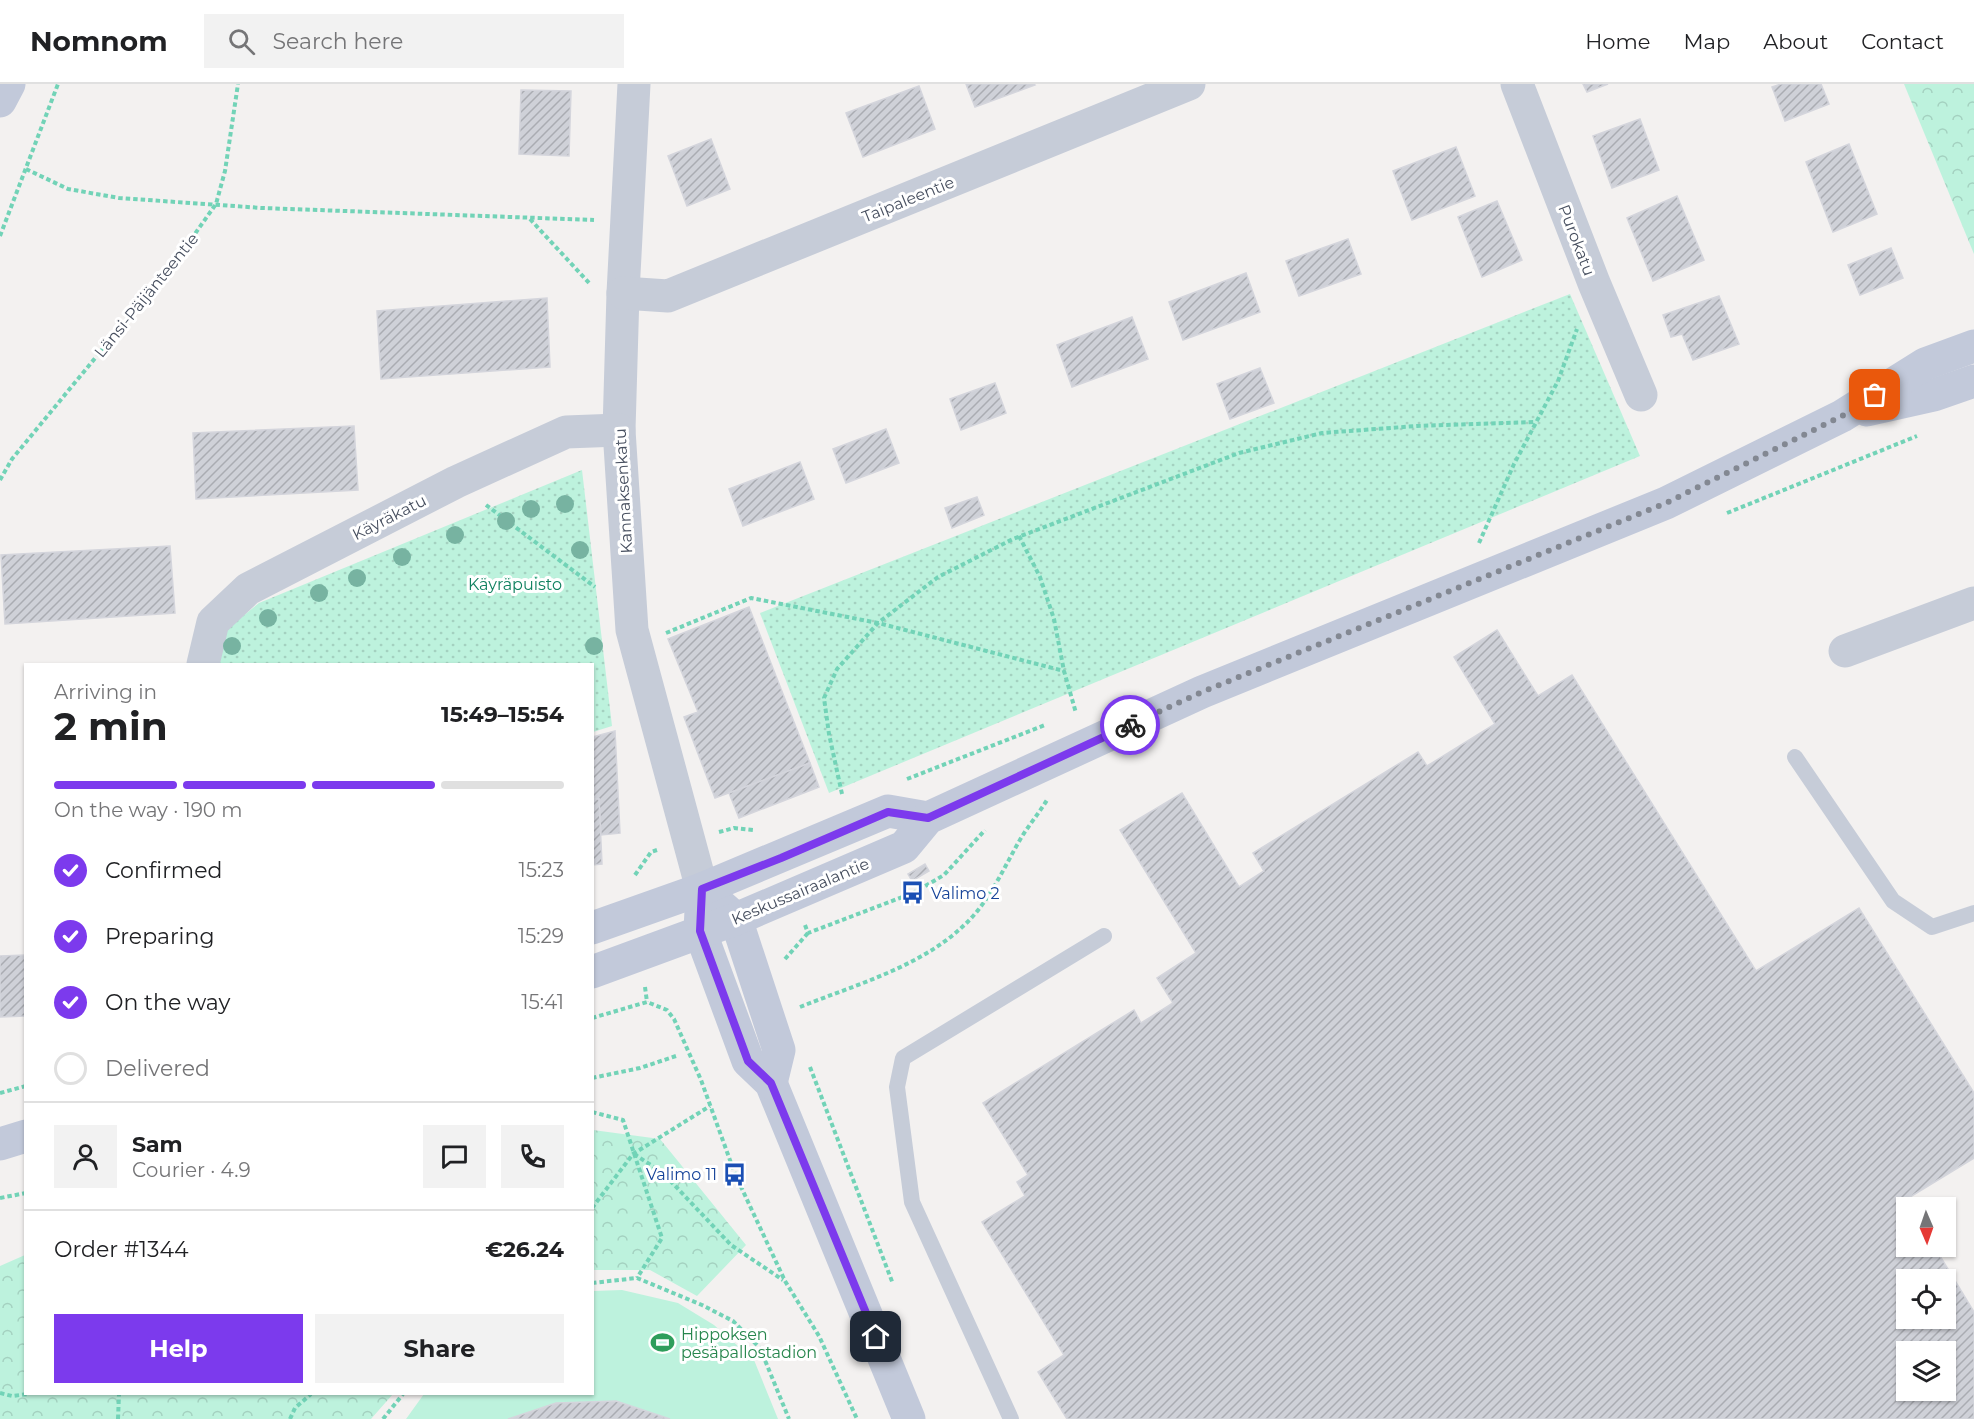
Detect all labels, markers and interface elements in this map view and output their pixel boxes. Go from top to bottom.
search box [204,14,624,68]
text: Nomnom [30,24,168,58]
icon: search [225,25,258,58]
text: Search here [273,28,403,55]
text: Home [1585,29,1650,54]
text: Map [1683,29,1730,54]
text: About [1763,29,1828,54]
text: Contact [1861,29,1944,54]
street label: Taipaleentie [859,172,957,227]
street label: Purokatu [1554,202,1599,278]
street label: Länsi-Päijänteentie [90,229,202,361]
pin [1849,369,1900,420]
icon: bag [1858,378,1891,411]
street label: Kannaksenkatu [611,428,636,554]
street label: Käyräkatu [349,491,429,544]
park label: Käyräpuisto [468,575,562,594]
text: Arriving in [54,680,157,704]
courier [1100,695,1160,755]
text: 15:49–15:54 [441,701,564,728]
text: 2 min [54,702,168,750]
icon: bike [1114,709,1147,742]
text: On the way · 190 m [54,798,243,822]
icon: check [54,854,87,887]
street label: Keskussairaalantie [729,854,872,929]
text: Confirmed [105,857,222,884]
text: 15:23 [519,858,564,882]
bus stop icon: Valimo 2 [900,880,926,906]
place label: Valimo 2 [931,884,1000,903]
icon: check [54,920,87,953]
text: Preparing [105,923,214,950]
text: 15:29 [518,924,564,948]
icon: check [54,986,87,1019]
text: On the way [105,989,230,1016]
text: 15:41 [521,990,564,1014]
text: Delivered [105,1055,210,1082]
button: person [54,1125,117,1188]
button: chat [423,1125,486,1188]
button: phone [501,1125,564,1188]
text: Sam [132,1131,183,1158]
text: Courier · 4.9 [132,1158,251,1182]
bus stop icon: Valimo 11 [722,1161,748,1187]
place label: Valimo 11 [646,1165,717,1184]
north arrow [1896,1197,1956,1257]
map controls [1896,1197,1956,1401]
text: Order #1344 [54,1236,189,1263]
text: €26.24 [485,1236,564,1263]
button: locate [1896,1269,1956,1329]
pin [850,1311,901,1362]
button: Help [54,1314,303,1383]
button: Share [315,1314,564,1383]
icon: home [859,1320,892,1353]
place label: Hippoksen pesäpallostadion [681,1325,817,1362]
sports icon: Hippoksen pesäpallostadion [650,1330,676,1356]
button: layers [1896,1341,1956,1401]

